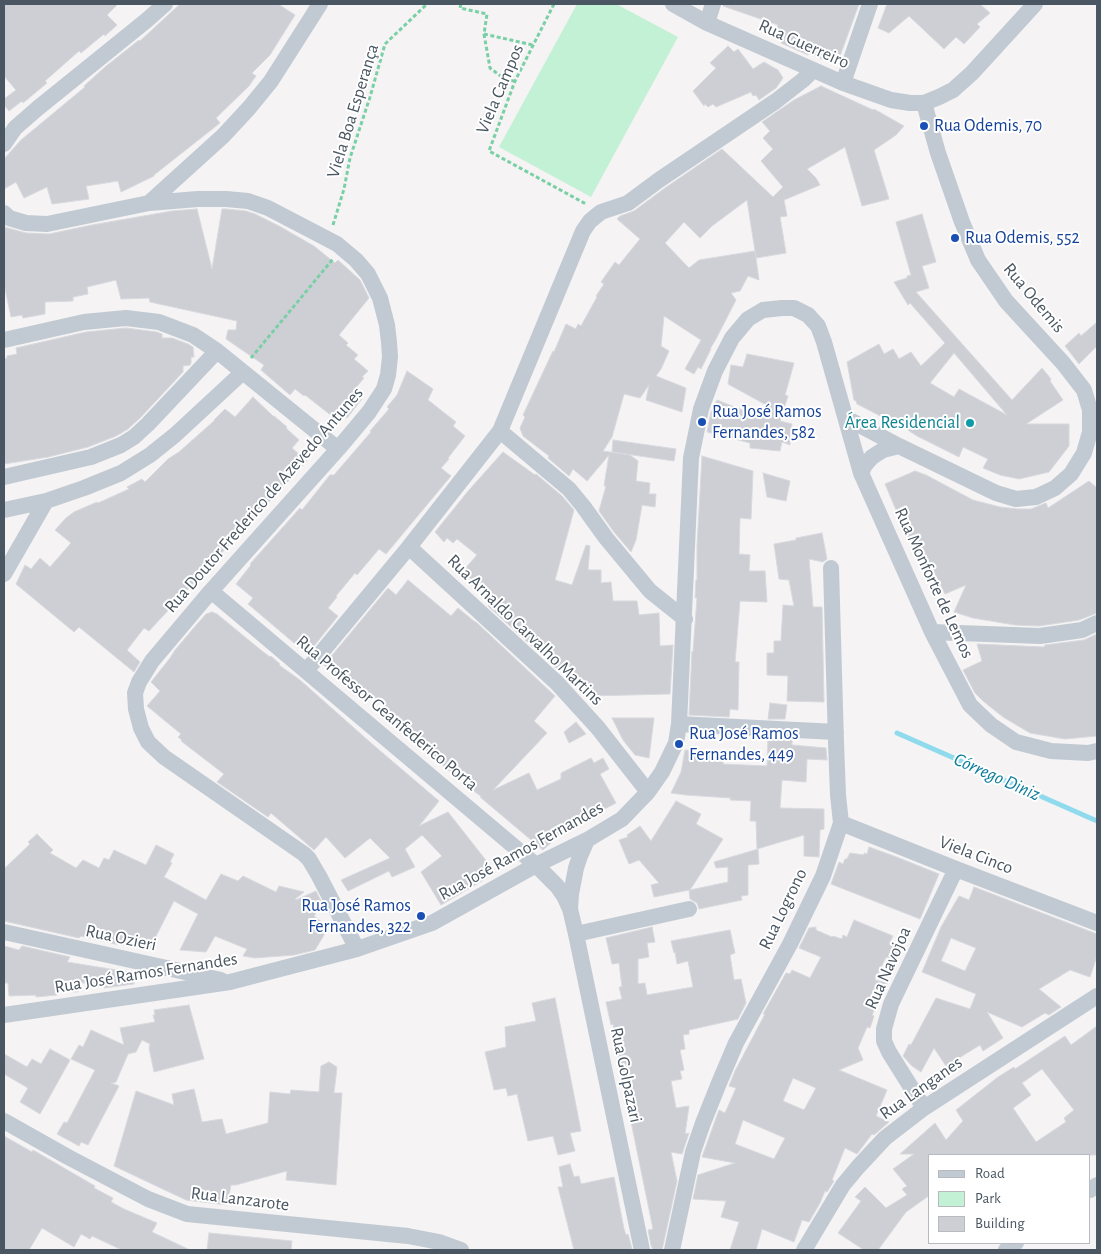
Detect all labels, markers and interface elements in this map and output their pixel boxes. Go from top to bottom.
street label: Rua Guerreiro [755,14,853,74]
street label: Viela Boa Esperança [322,41,384,181]
street label: Viela Campos [471,41,529,137]
place label: Rua Odemis, 70 [934,115,1042,137]
marker: Rua Odemis, 70 [918,120,930,132]
place label: Rua Odemis, 552 [965,227,1080,249]
marker: Rua Odemis, 552 [949,232,961,244]
street label: Rua Odemis [999,259,1069,337]
street label: Rua Doutor Frederico de Azevedo Antunes [160,383,368,617]
place label: Rua José Ramos Fernandes, 582 [712,401,822,444]
place label: Área Residencial [845,412,960,434]
marker: Rua José Ramos Fernandes, 582 [696,416,708,428]
marker: Área Residencial [964,417,976,429]
street label: Rua Monforte de Lemos [890,504,978,662]
street label: Rua Arnaldo Carvalho Martins [443,550,607,710]
street label: Rua Professor Geanfederico Porta [292,631,482,795]
place label: Rua José Ramos Fernandes, 449 [689,723,799,766]
marker: Rua José Ramos Fernandes, 449 [673,738,685,750]
water label: Córrego Diniz [950,748,1044,806]
street label: Rua José Ramos Fernandes [435,797,607,905]
street label: Viela Cinco [936,831,1016,879]
street label: Rua Logrono [754,865,812,953]
place label: Rua José Ramos Fernandes, 322 [301,895,411,938]
marker: Rua José Ramos Fernandes, 322 [415,910,427,922]
street label: Rua Ozieri [84,920,158,956]
street label: Rua Navojoa [860,923,916,1013]
street label: Rua José Ramos Fernandes [53,948,239,998]
street label: Rua Golpazari [605,1025,647,1125]
street label: Rua Langanes [876,1052,966,1124]
legend [928,1154,1091,1244]
text: Road [975,1166,1005,1181]
street label: Rua Lanzarote [190,1182,290,1216]
text: Park [975,1191,1001,1206]
text: Building [975,1216,1025,1231]

